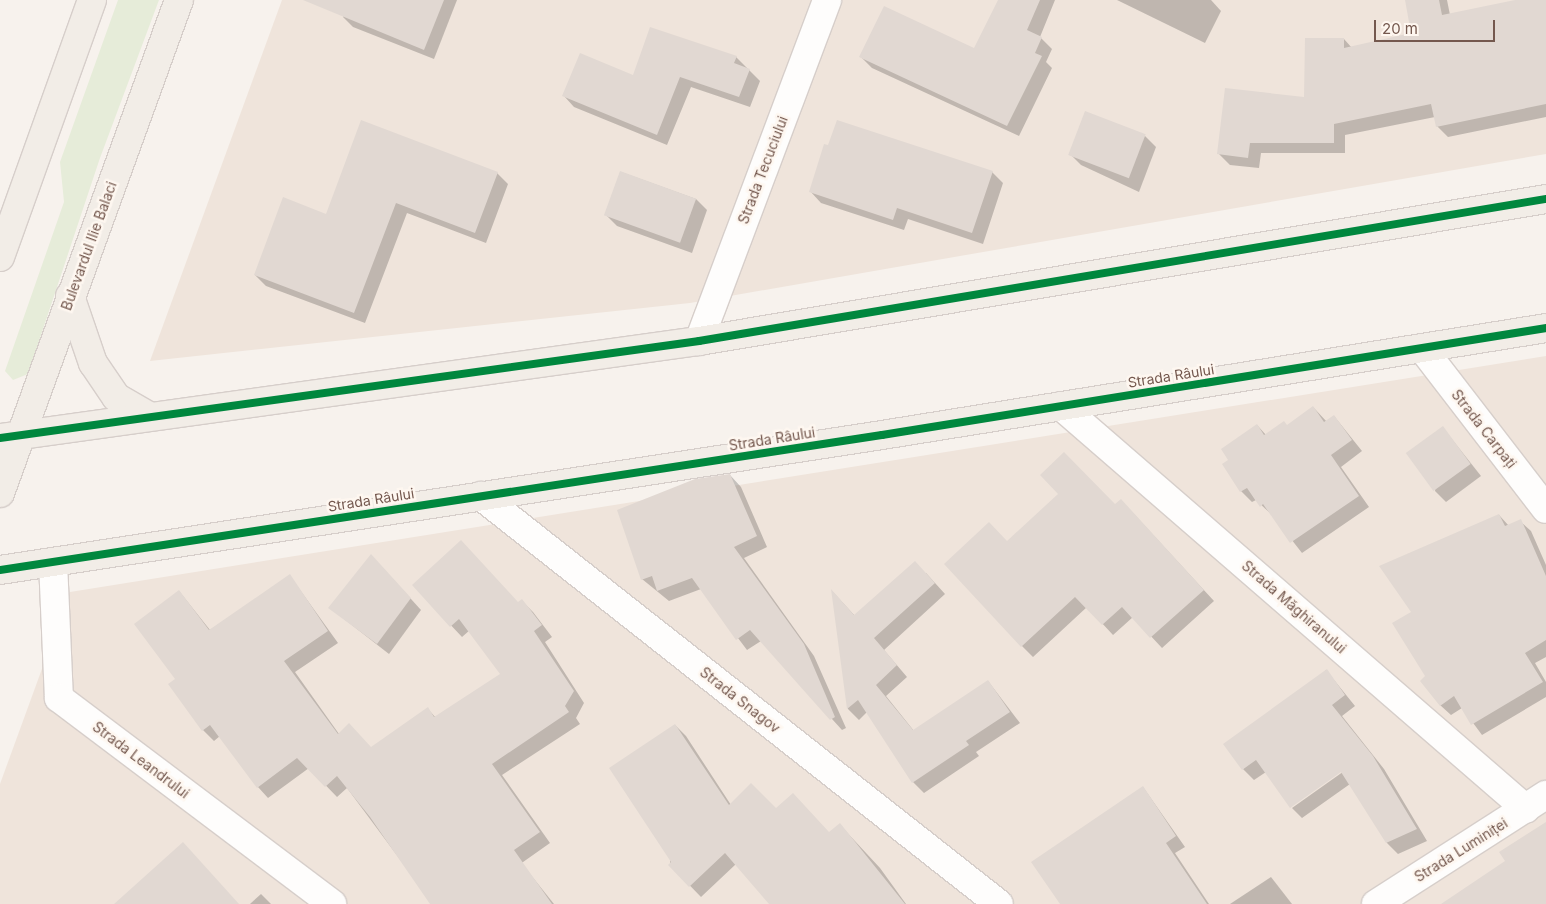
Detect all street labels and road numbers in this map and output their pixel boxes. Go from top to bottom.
street label: Strada Tecuciului [735,114,791,226]
street label: Bulevardul Ilie Balaci [58,179,120,313]
street label: Strada Râului [1127,361,1215,391]
street label: Strada Carpați [1448,386,1520,472]
street label: Strada Râului [728,424,816,454]
street label: Strada Râului [327,485,415,515]
street label: Strada Măghiranului [1238,557,1350,657]
street label: Strada Snagov [697,664,783,736]
street label: Strada Leandrului [89,718,193,802]
street label: Strada Luminiței [1411,815,1511,885]

